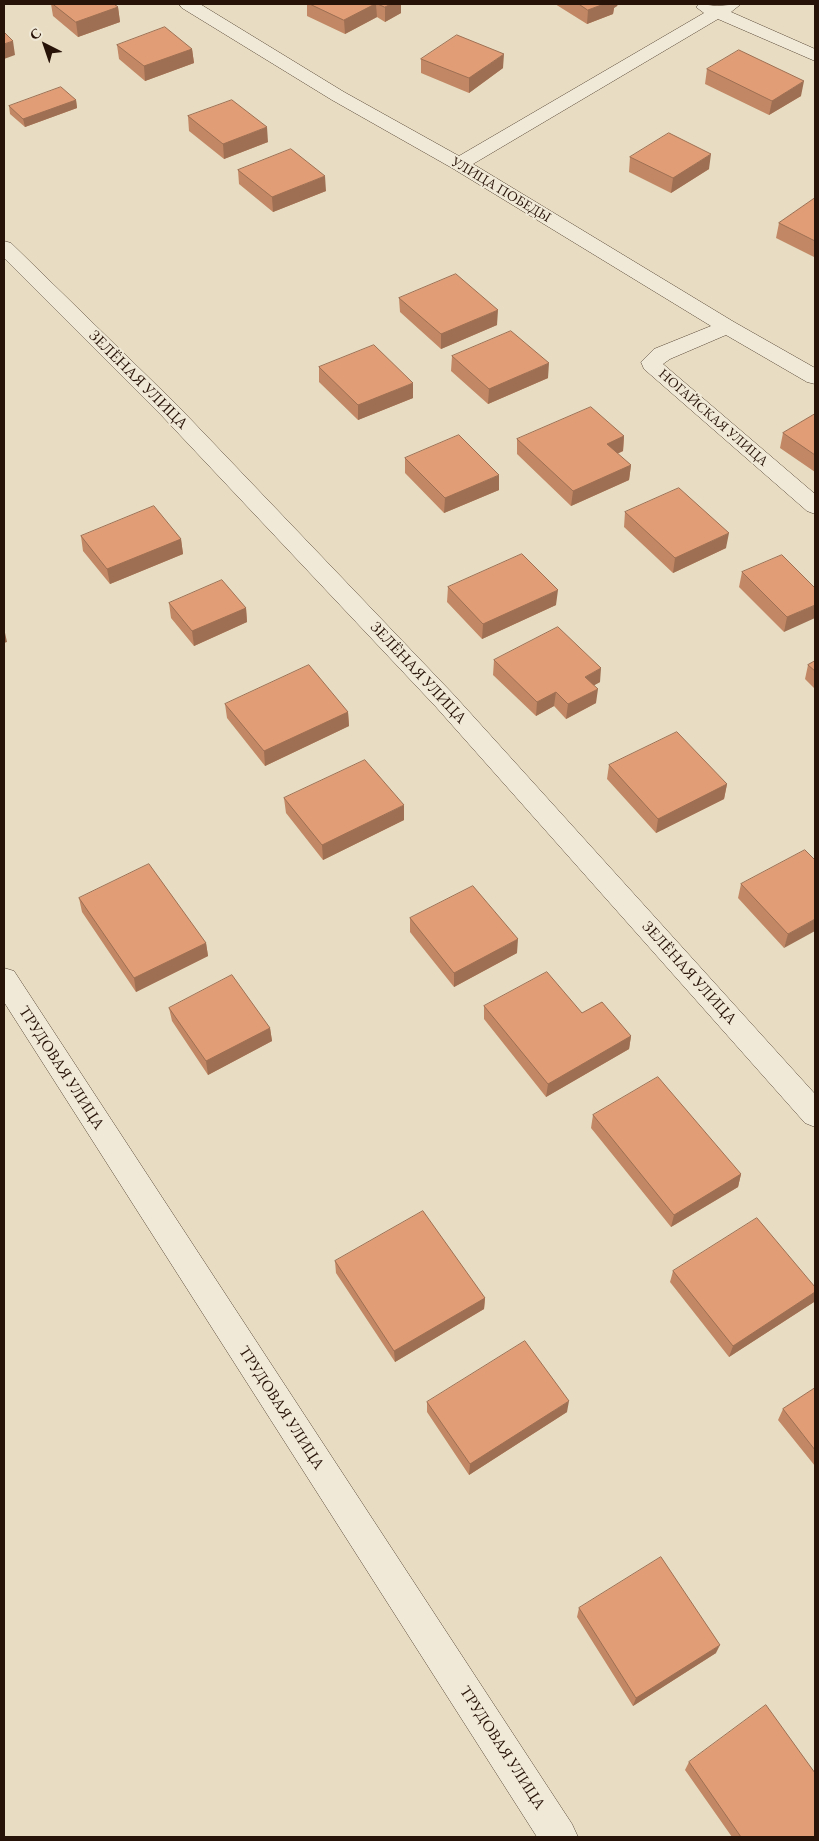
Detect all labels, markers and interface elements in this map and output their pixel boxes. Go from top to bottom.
north arrow [20,20,70,70]
text: С [26,24,45,44]
street label: УЛИЦА ПОБЕДЫ [448,154,554,226]
street label: ЗЕЛЁНАЯ УЛИЦА [84,326,192,434]
street label: НОГАЙСКАЯ УЛИЦА [655,366,771,470]
street label: ЗЕЛЁНАЯ УЛИЦА [366,618,470,728]
street label: ЗЕЛЁНАЯ УЛИЦА [638,917,740,1029]
street label: ТРУДОВАЯ УЛИЦА [14,1003,108,1133]
street label: ТРУДОВАЯ УЛИЦА [234,1343,328,1473]
street label: ТРУДОВАЯ УЛИЦА [455,1683,549,1813]

